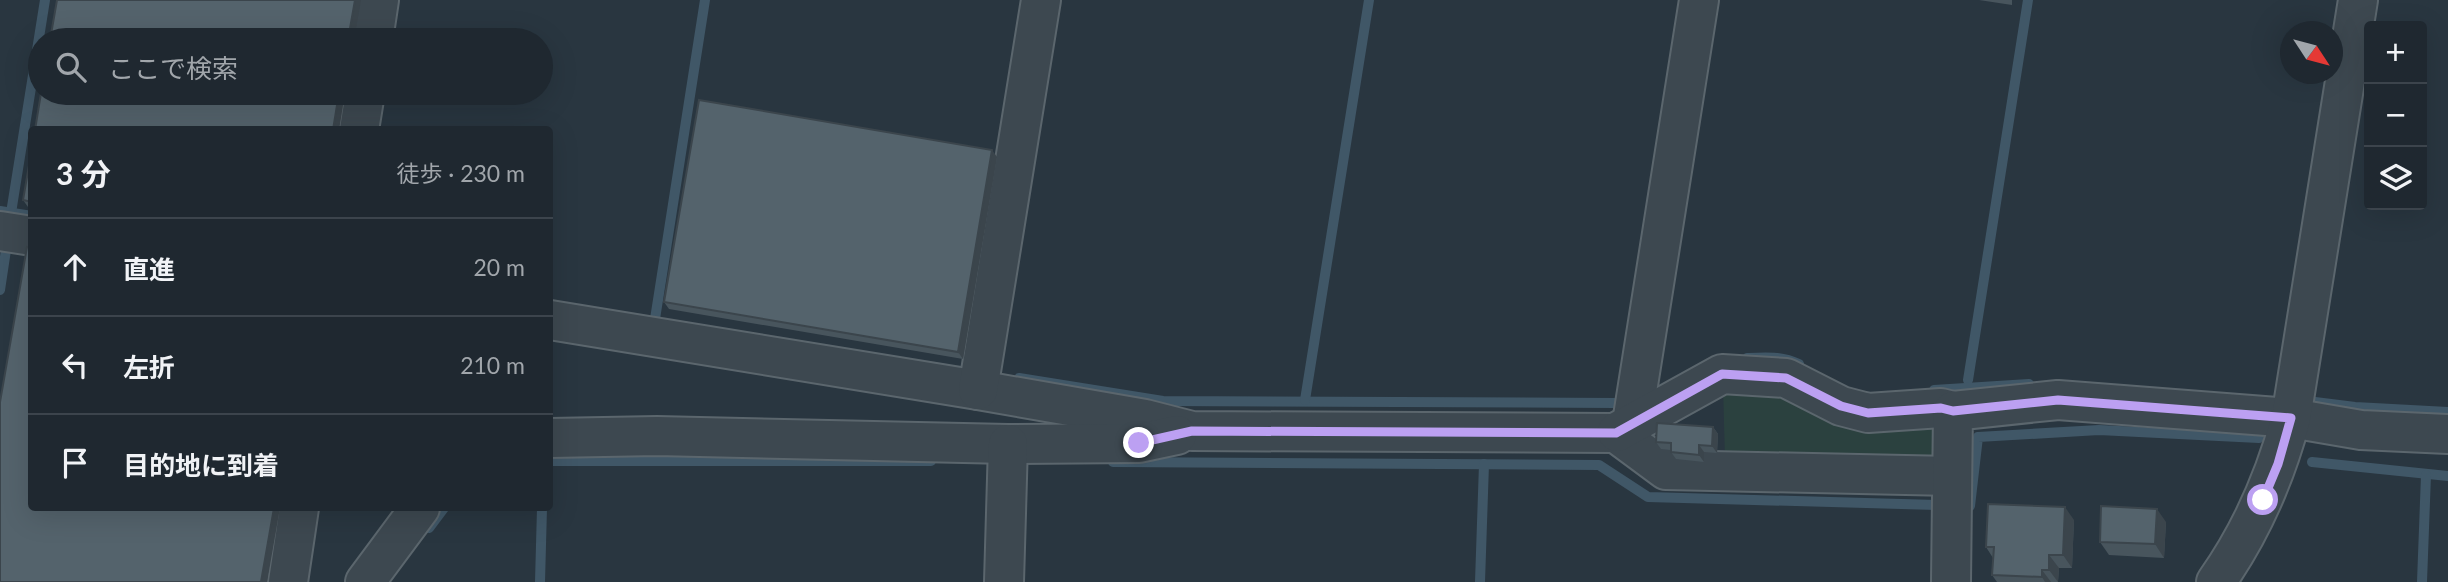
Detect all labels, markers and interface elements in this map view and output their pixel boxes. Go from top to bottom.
north arrow [2280,21,2343,84]
map controls [2364,21,2427,210]
button: + [2364,21,2427,84]
search box [28,28,553,105]
icon: search [52,48,90,86]
text: ここで検索 [108,52,238,84]
button: − [2364,84,2427,147]
button: layers [2364,147,2427,210]
text: 3 分 [56,155,111,191]
text: 徒歩 · 230 m [396,159,525,187]
icon: ahead [56,248,94,286]
text: 直進 [123,253,175,285]
text: 20 m [474,253,525,281]
icon: left [56,346,94,384]
text: 左折 [123,351,175,383]
text: 210 m [460,351,525,379]
route end [1123,427,1154,458]
icon: arrive [56,444,94,482]
text: 目的地に到着 [123,449,279,481]
route start [2247,484,2278,515]

